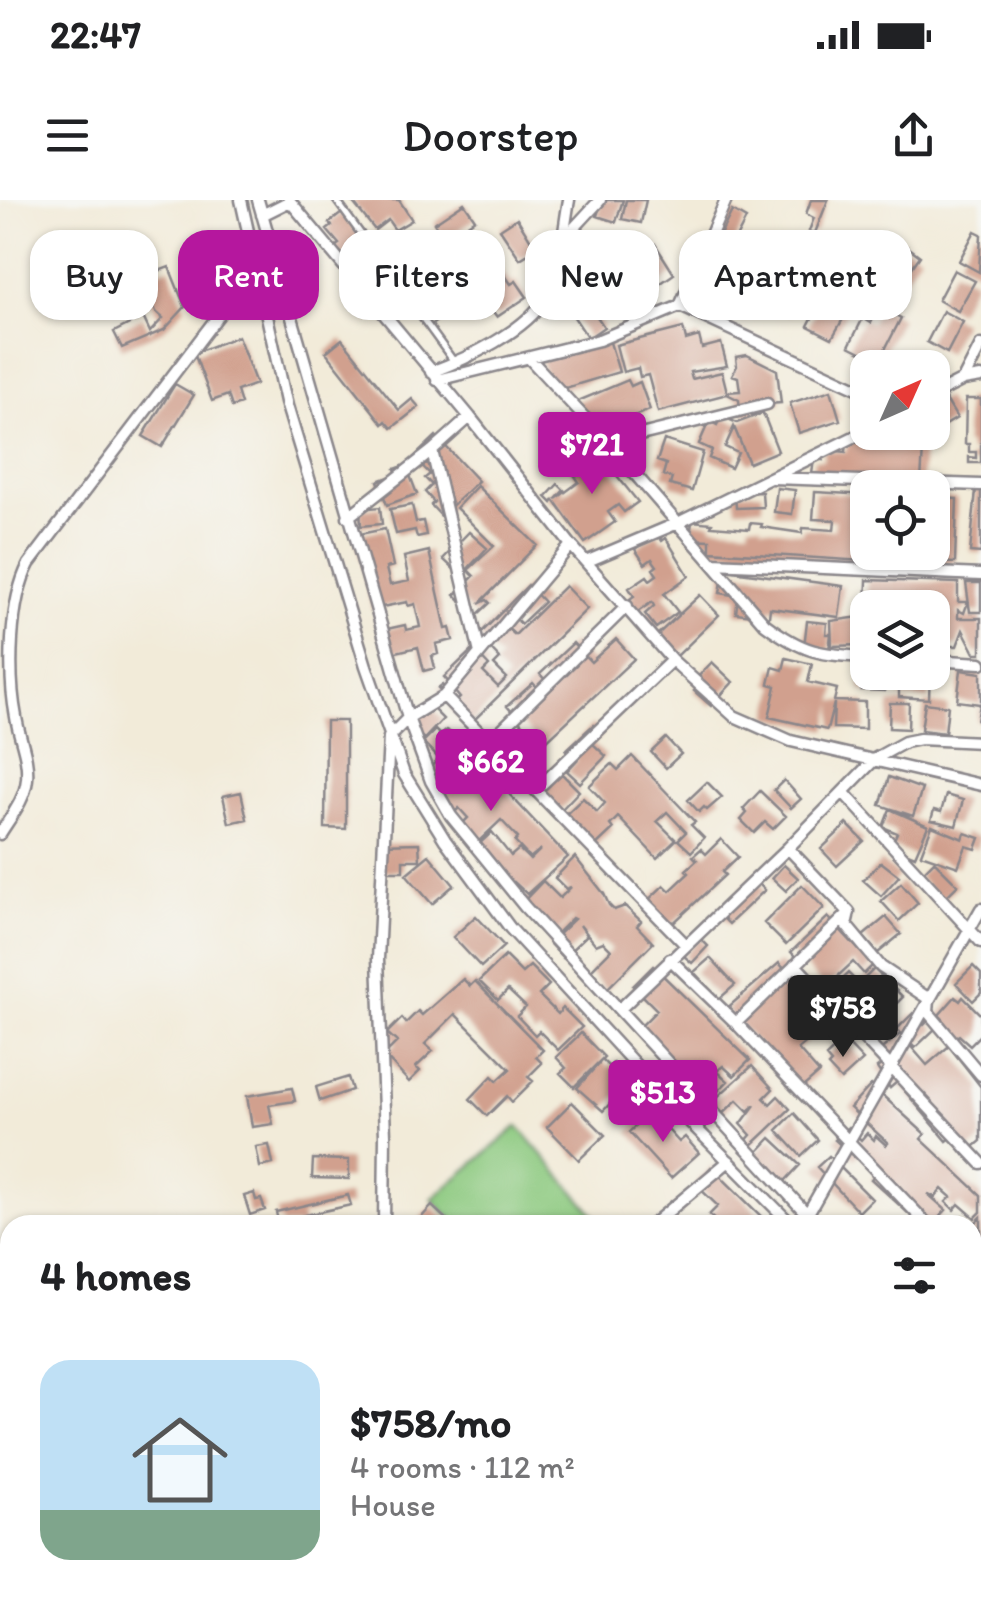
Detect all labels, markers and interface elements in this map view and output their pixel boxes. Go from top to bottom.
text: 22:47 [50,12,141,58]
icon: menu [40,108,95,163]
text: Doorstep [403,108,579,162]
icon: share [886,108,941,163]
chip: Buy [30,230,158,320]
chip: Rent [178,230,319,320]
chip: Filters [339,230,505,320]
chip: New [525,230,659,320]
chip: Apartment [679,230,912,320]
north arrow [850,350,950,450]
map controls [850,350,950,690]
pin: $721 [533,412,651,497]
text: $721 [560,425,624,463]
button: locate [850,470,950,570]
button: layers [850,590,950,690]
pin: $662 [432,729,550,814]
text: $662 [458,742,524,780]
pin: $758 [784,975,902,1060]
text: $758 [810,988,876,1026]
pin: $513 [604,1060,722,1145]
text: $513 [630,1073,696,1111]
icon: filters [887,1248,942,1303]
text: 4 homes [40,1250,191,1301]
text: $758/mo [350,1397,512,1448]
icon: home [120,1400,240,1520]
text: 4 rooms · 112 m² [350,1448,575,1486]
text: House [350,1486,436,1524]

